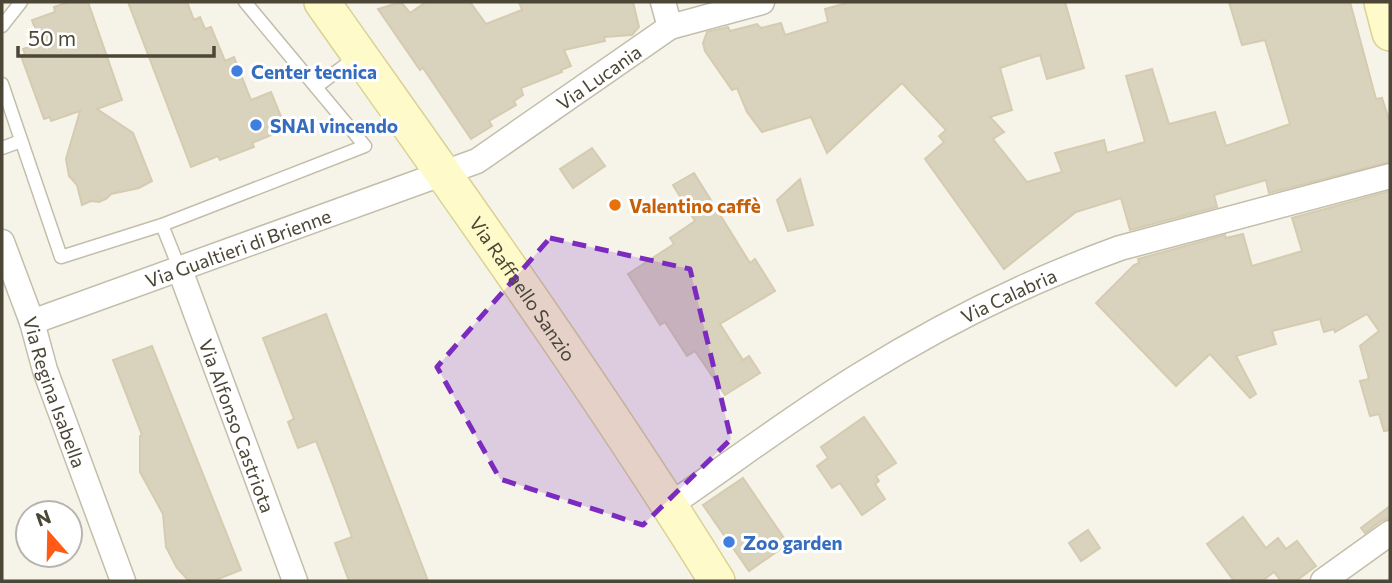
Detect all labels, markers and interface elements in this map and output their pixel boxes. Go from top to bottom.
scale bar [18,14,214,58]
text: 50 m [28,25,76,50]
street label: Via Lucania [552,39,645,114]
place label: Center tecnica [251,60,377,83]
marker: Center tecnica [229,63,245,79]
place label: SNAI vincendo [270,114,398,137]
marker: SNAI vincendo [248,117,264,133]
place label: Valentino caffè [629,194,761,217]
marker: Valentino caffè [607,197,623,213]
street label: Via Gualtieri di Brienne [142,203,334,292]
street label: Via Raffaello Sanzio [465,211,581,365]
street label: Via Calabria [957,263,1060,327]
street label: Via Regina Isabella [19,314,91,470]
street label: Via Alfonso Castriota [195,336,280,516]
north arrow [14,499,84,569]
text: N [32,504,54,531]
place label: Zoo garden [743,531,842,554]
marker: Zoo garden [721,534,737,550]

